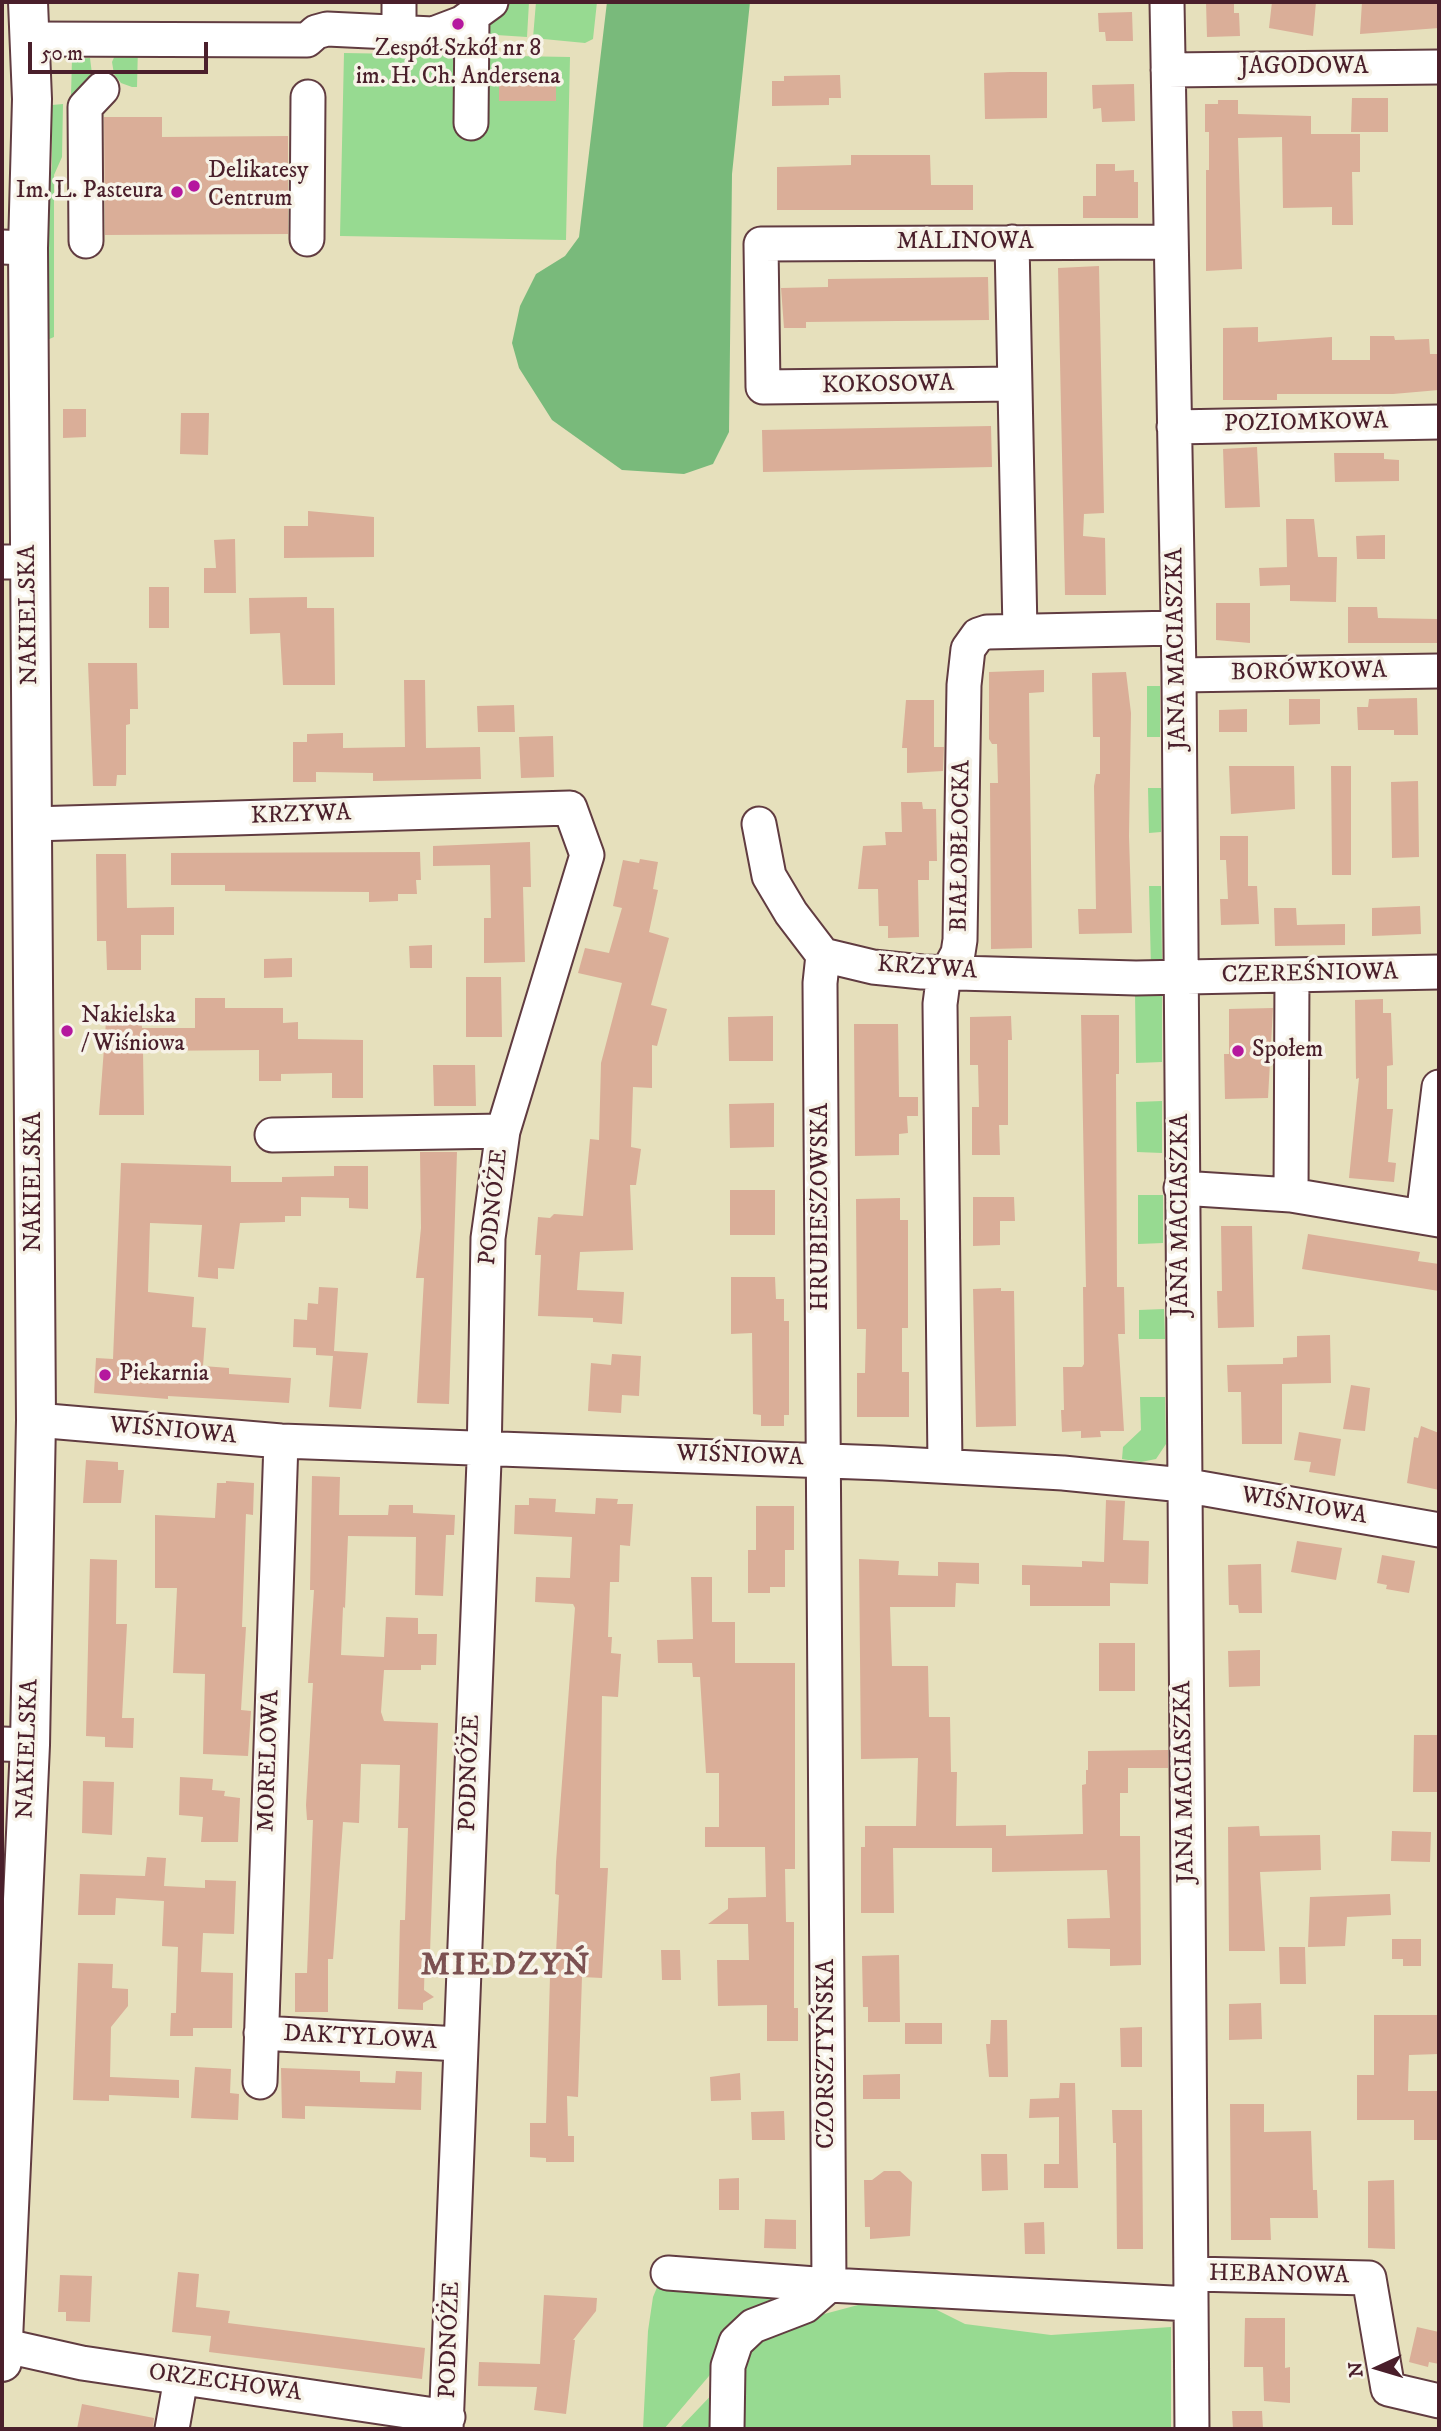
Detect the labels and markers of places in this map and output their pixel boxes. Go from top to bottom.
marker: Zespół Szkół nr 8 im. H. Ch. Andersena [450,16,466,32]
place label: Zespół Szkół nr 8 im. H. Ch. Andersena [356,36,560,92]
place label: Delikatesy Centrum [208,158,308,214]
place label: Im. L. Pasteura [16,178,163,206]
marker: Delikatesy Centrum [186,178,202,194]
marker: Im. L. Pasteura [169,184,185,200]
place label: Nakielska / Wiśniowa [81,1003,185,1059]
marker: Nakielska / Wiśniowa [59,1023,75,1039]
place label: Społem [1252,1037,1323,1065]
marker: Społem [1230,1043,1246,1059]
place label: Piekarnia [119,1361,209,1389]
marker: Piekarnia [97,1367,113,1383]

